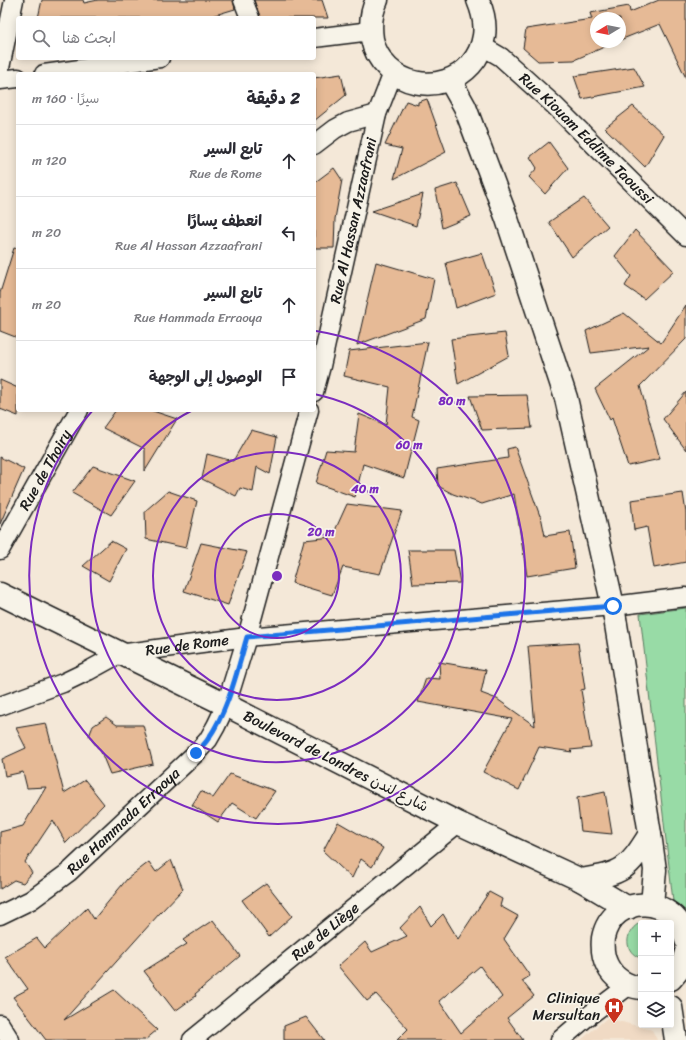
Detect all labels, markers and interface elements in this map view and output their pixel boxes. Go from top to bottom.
north arrow [590,12,626,48]
search box [16,16,316,60]
text: ابحث هنا [62,25,116,51]
icon: search [30,27,52,49]
street label: Rue Kiouam Eddime Taoussi [513,66,661,211]
text: 2 دقيقة [247,83,300,113]
text: سيرًا · 160 m [32,87,99,110]
street label: Rue Al Hassan Azzaafrani [322,134,385,306]
text: تابع السير [205,136,262,162]
text: 120 m [32,149,67,172]
icon: ahead [278,150,300,172]
text: Rue de Rome [189,162,262,185]
text: انعطف يسارًا [187,208,262,234]
text: 20 m [32,221,61,244]
icon: left [278,222,300,244]
text: Rue Al Hassan Azzaafrani [115,234,262,257]
text: تابع السير [205,280,262,306]
text: 20 m [32,293,61,316]
icon: ahead [278,294,300,316]
text: Rue Hammada Erraoya [134,306,262,329]
text: الوصول إلى الوجهة [149,364,262,390]
icon: arrive [278,366,300,388]
text: 80 m [437,390,466,412]
street label: Rue de Thoiry [12,424,79,515]
text: 60 m [395,434,423,456]
text: 40 m [350,478,379,500]
text: 20 m [307,521,335,543]
centre of rings [270,569,284,583]
route start [604,597,622,615]
street label: Rue de Rome [144,626,231,663]
street label: Boulevard de Londres شارع لندن [239,703,433,819]
route end [187,744,205,762]
street label: Rue Hammada Erraoya [60,761,186,881]
street label: Rue de Liège [285,895,365,967]
map controls [638,920,674,1028]
button: + [638,920,674,956]
button: − [638,956,674,992]
place label: Clinique Mersultan [533,985,600,1028]
button: layers [638,992,674,1028]
hospital icon: Clinique Mersultan [603,996,625,1024]

